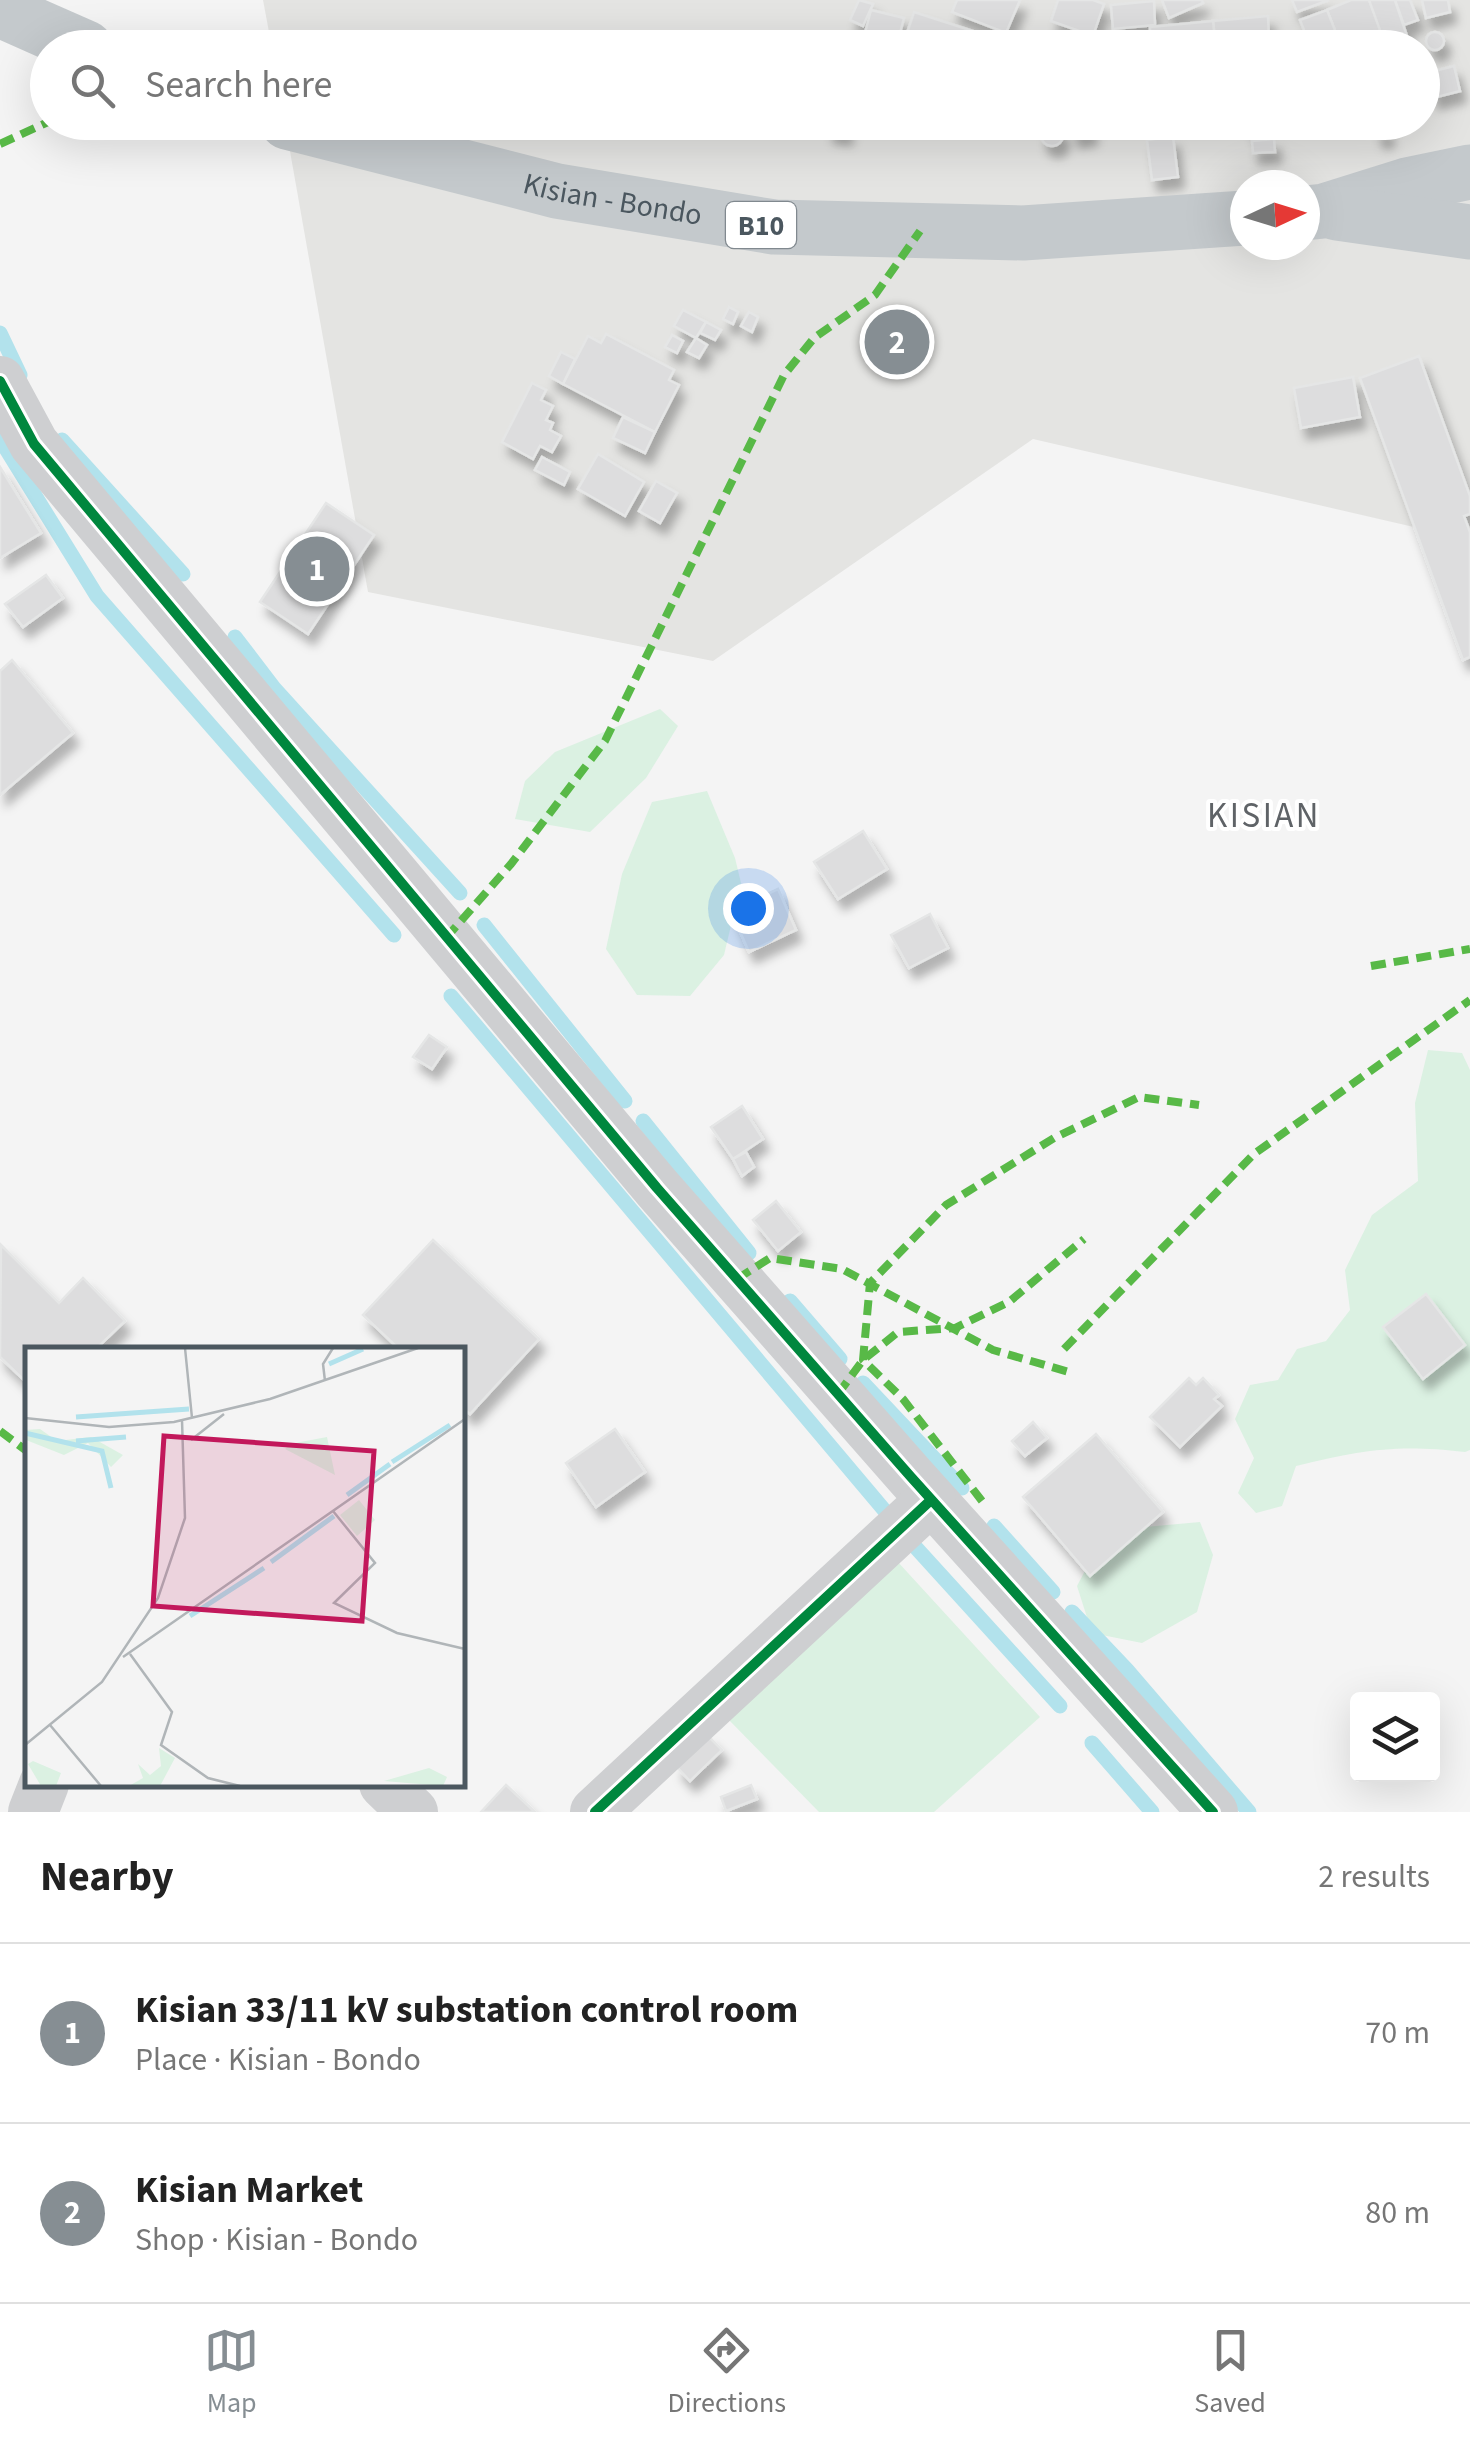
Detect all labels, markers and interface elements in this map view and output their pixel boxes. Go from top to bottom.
search box [30,30,1440,140]
icon: search [65,58,120,113]
text: Search here [145,58,332,112]
street label: Kisian - Bondo [519,162,705,237]
north arrow [1230,170,1320,260]
road number: B10 [726,202,796,248]
pin: 2 [864,304,930,380]
pin: 1 [284,532,350,606]
district label: KISIAN [1207,791,1321,841]
your location [723,883,774,934]
inset map [25,1347,465,1787]
map controls [1350,1692,1440,1782]
button: layers [1350,1692,1440,1782]
text: Nearby [40,1847,174,1907]
text: 2 results [1318,1854,1430,1900]
text: Kisian 33/11 kV substation control room [135,1983,798,2037]
text: 1 [64,2010,81,2056]
text: 70 m [1365,2010,1430,2056]
text: Place · Kisian - Bondo [135,2037,421,2083]
text: Kisian Market [135,2163,363,2217]
text: 2 [64,2190,81,2236]
text: 80 m [1365,2190,1430,2236]
text: Shop · Kisian - Bondo [135,2217,418,2263]
tab: Map [204,2323,259,2423]
tab: Directions [668,2323,786,2423]
tab: Saved [1194,2323,1266,2423]

